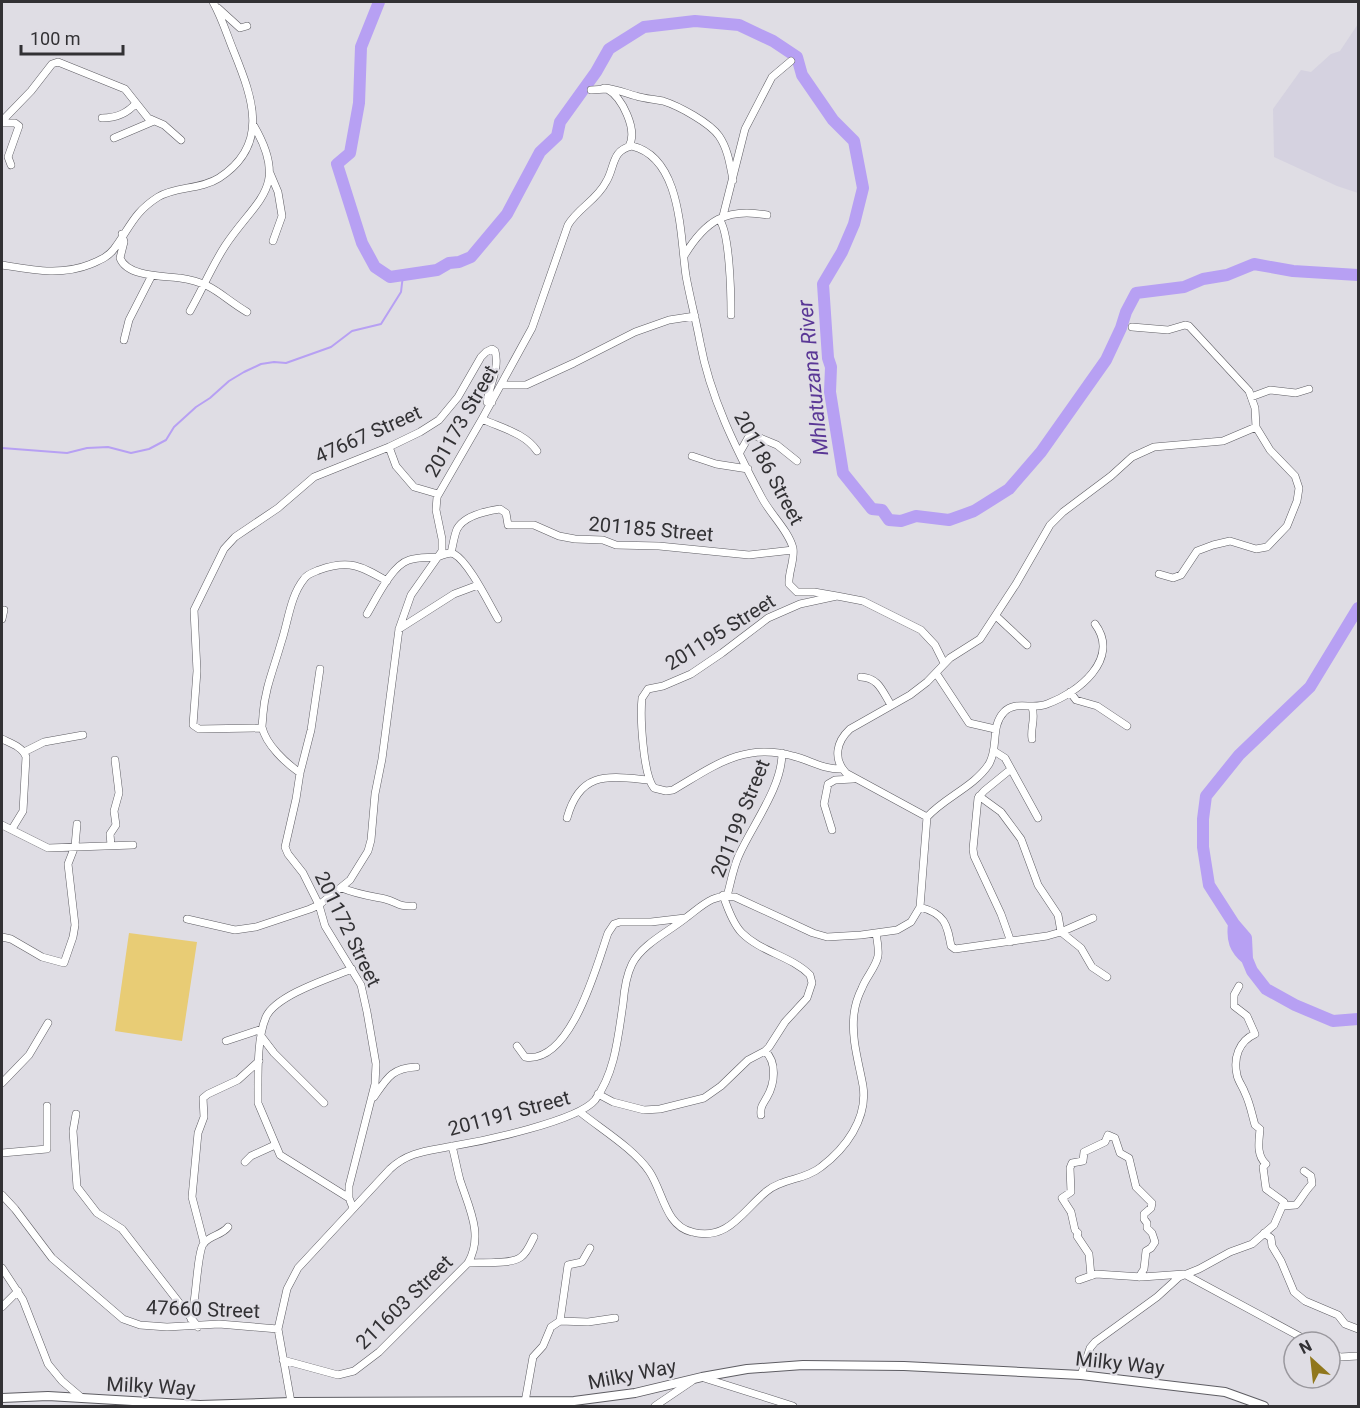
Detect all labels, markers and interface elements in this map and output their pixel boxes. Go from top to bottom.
scale bar [21,18,123,56]
text: 100 m [30,28,81,49]
water label: Mhlatuzana River [793,298,833,457]
street label: 201173 Street [419,361,503,481]
street label: 47667 Street [311,400,425,468]
street label: 201186 Street [729,407,809,529]
street label: 201185 Street [588,512,714,546]
street label: 201195 Street [661,589,779,675]
street label: 201199 Street [705,755,775,881]
street label: 201172 Street [310,867,386,991]
street label: 201191 Street [445,1085,573,1141]
street label: 211603 Street [351,1250,457,1354]
street label: 47660 Street [146,1295,260,1323]
north arrow [1282,1330,1342,1390]
text: N [1296,1336,1315,1358]
street label: Milky Way [1074,1346,1166,1380]
street label: Milky Way [586,1354,679,1394]
street label: Milky Way [106,1372,197,1400]

